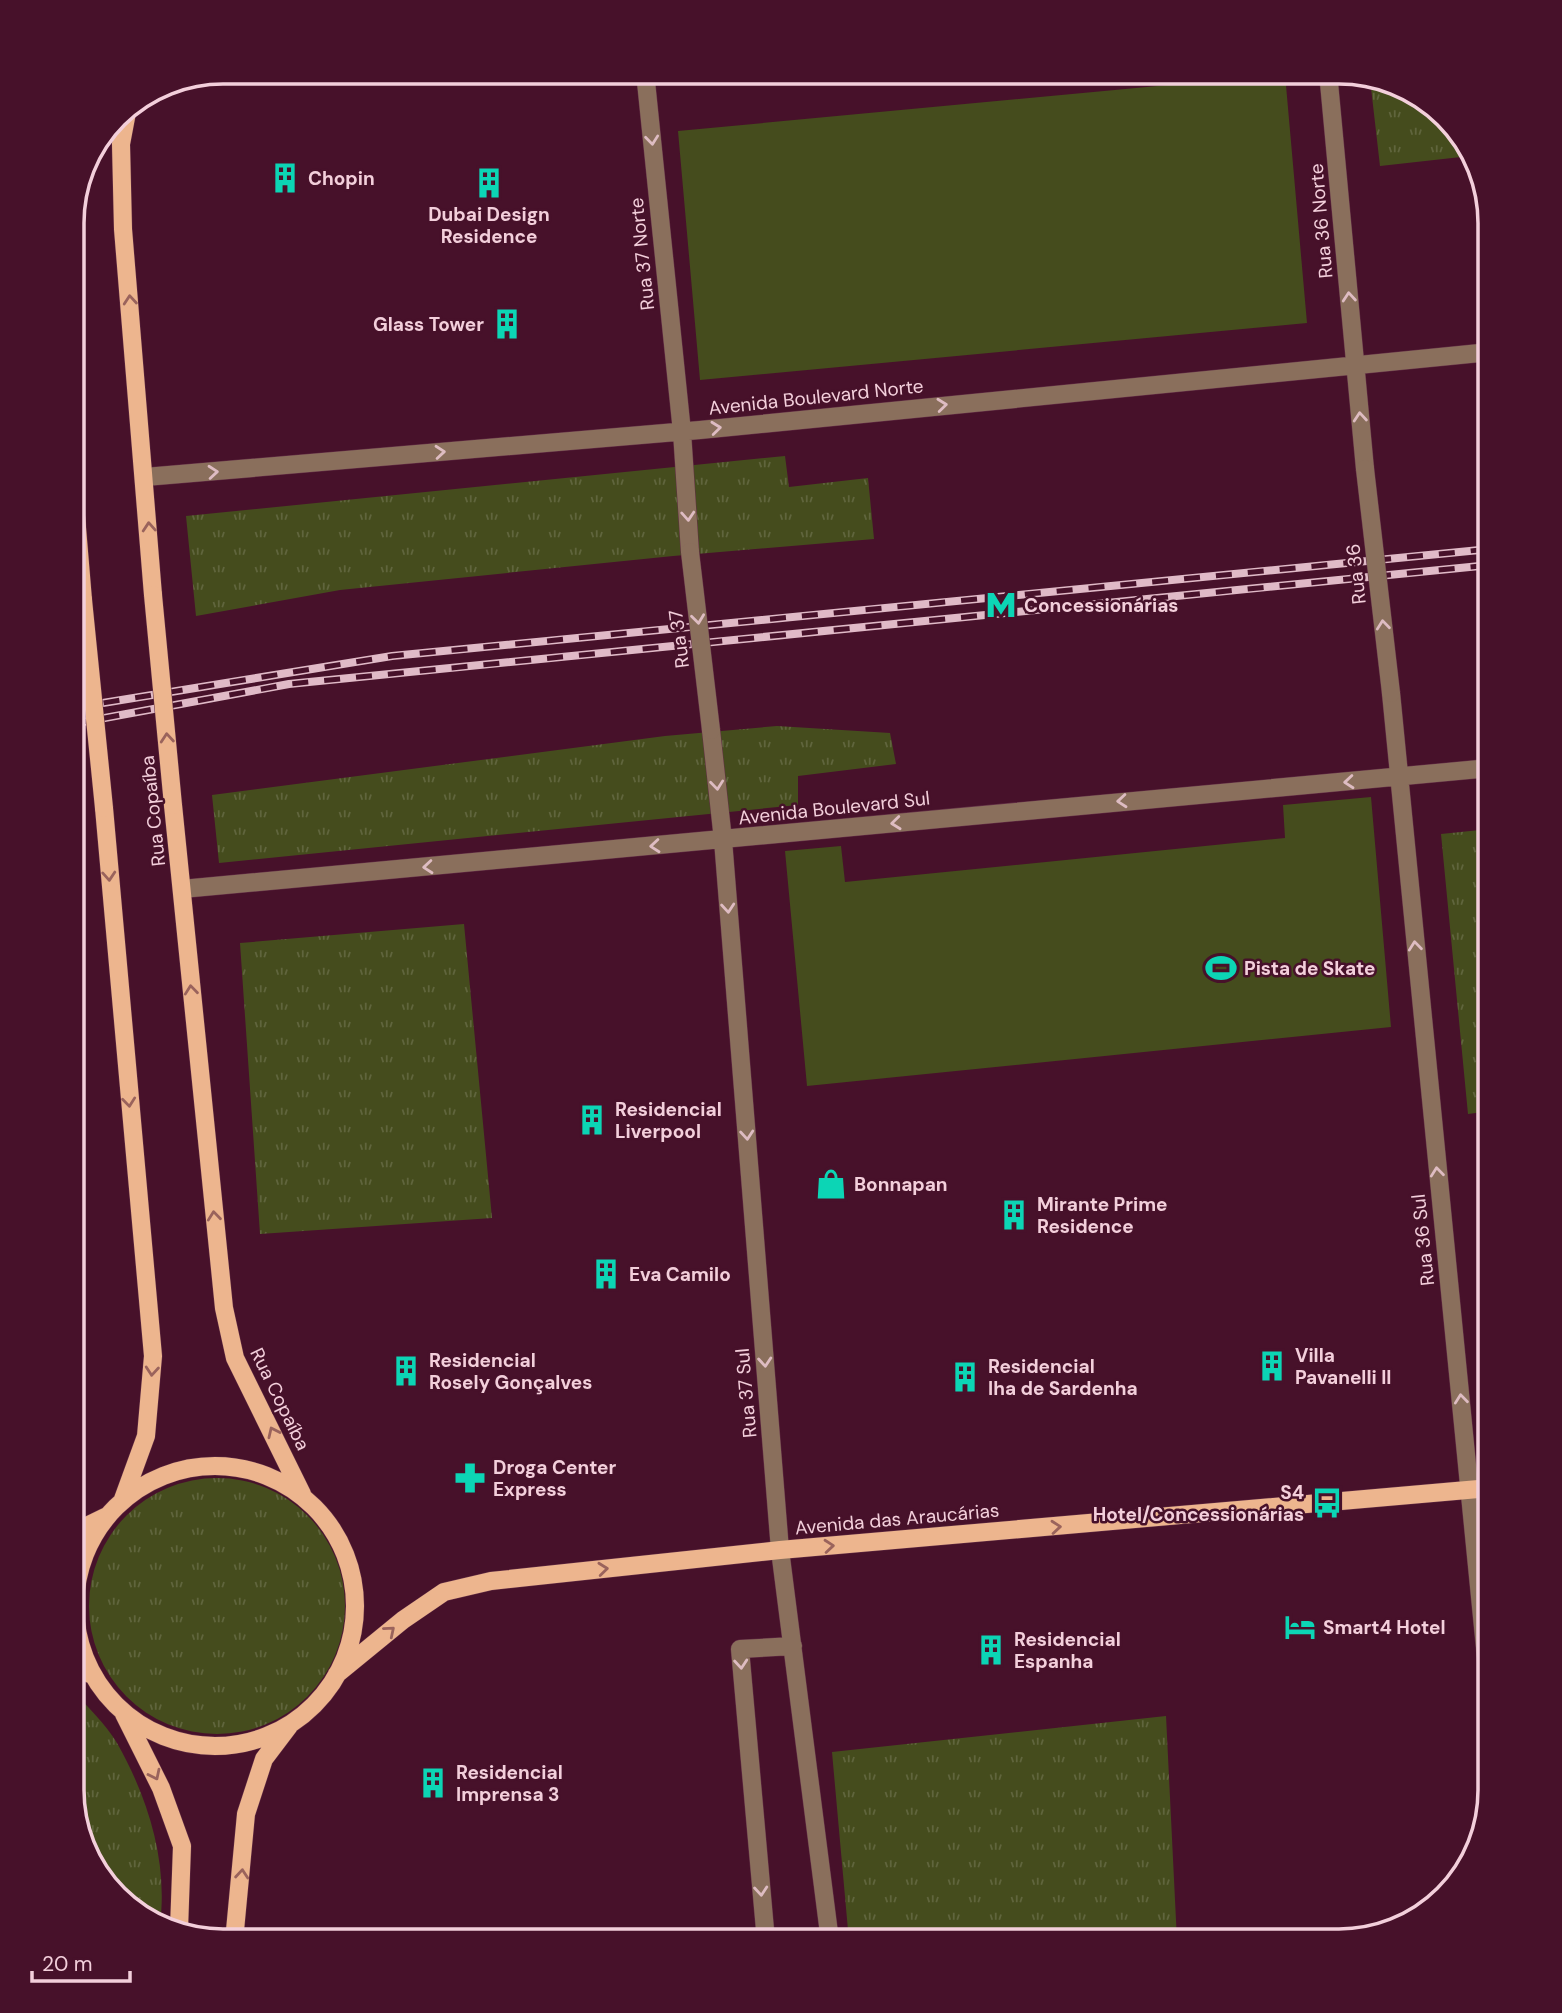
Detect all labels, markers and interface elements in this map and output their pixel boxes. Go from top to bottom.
one-way arrow [644,134,659,146]
building icon: Chopin [268,161,302,195]
street label: Rua 36 Norte [1304,163,1338,279]
place label: Chopin [308,166,375,191]
building icon: Dubai Design Residence [472,166,506,200]
street label: Rua 37 Norte [624,196,660,312]
place label: Dubai Design Residence [428,202,550,249]
one-way arrow [1342,292,1357,303]
one-way arrow [123,294,138,305]
building icon: Glass Tower [490,307,524,341]
place label: Glass Tower [373,312,484,337]
street label: Avenida Boulevard Norte [707,373,925,421]
one-way arrow [937,398,948,413]
one-way arrow [1353,412,1368,423]
one-way arrow [710,421,721,436]
one-way arrow [435,445,446,460]
one-way arrow [208,464,219,479]
one-way arrow [680,511,695,522]
one-way arrow [142,521,157,532]
street label: Rua 36 [1340,542,1372,606]
metro station icon: Concessionárias [984,588,1018,622]
place label: Concessionárias [1024,593,1178,618]
street label: Rua 37 [663,608,695,670]
one-way arrow [690,614,705,625]
one-way arrow [1375,619,1390,631]
one-way arrow [159,732,174,743]
street label: Rua Copaíba [135,754,171,868]
one-way arrow [1343,774,1354,789]
one-way arrow [709,780,724,791]
street label: Avenida Boulevard Sul [737,785,931,831]
one-way arrow [1117,793,1128,808]
one-way arrow [890,815,901,830]
one-way arrow [649,838,660,853]
one-way arrow [423,859,434,874]
one-way arrow [101,871,116,882]
one-way arrow [720,903,735,914]
one-way arrow [1407,940,1422,952]
sports icon: Pista de Skate [1204,951,1238,985]
place label: Pista de Skate [1244,956,1375,981]
one-way arrow [184,984,199,995]
one-way arrow [121,1097,136,1108]
place label: Residencial Liverpool [615,1097,722,1144]
building icon: Residencial Liverpool [575,1103,609,1137]
one-way arrow [739,1130,754,1141]
one-way arrow [1430,1166,1445,1177]
shop icon: Bonnapan [814,1167,848,1201]
place label: Bonnapan [854,1172,948,1197]
place label: Mirante Prime Residence [1037,1192,1168,1239]
street label: Rua 36 Sul [1406,1193,1440,1287]
building icon: Mirante Prime Residence [997,1198,1031,1232]
one-way arrow [207,1210,222,1222]
building icon: Eva Camilo [589,1257,623,1291]
place label: Eva Camilo [629,1262,731,1287]
place label: Villa Pavanelli II [1295,1343,1392,1390]
street label: Rua Copaíba [244,1344,316,1454]
street label: Rua 37 Sul [730,1347,762,1439]
place label: Residencial Rosely Gonçalves [429,1348,592,1395]
building icon: Villa Pavanelli II [1255,1349,1289,1383]
building icon: Residencial Rosely Gonçalves [389,1354,423,1388]
place label: Residencial Iha de Sardenha [988,1354,1138,1401]
one-way arrow [757,1357,772,1368]
building icon: Residencial Iha de Sardenha [948,1360,982,1394]
one-way arrow [145,1365,160,1376]
one-way arrow [1454,1393,1469,1404]
one-way arrow [268,1427,282,1440]
place label: Droga Center Express [493,1455,617,1502]
pharmacy icon: Droga Center Express [453,1461,487,1495]
place label: S4 Hotel/Concessionárias [1093,1480,1304,1527]
bus stop icon: S4 Hotel/Concessionárias [1310,1486,1344,1520]
street label: Avenida das Araucárias [794,1498,1000,1540]
one-way arrow [1050,1519,1062,1534]
one-way arrow [824,1539,835,1554]
one-way arrow [598,1562,609,1577]
hotel icon: Smart4 Hotel [1283,1610,1317,1644]
place label: Smart4 Hotel [1323,1615,1446,1640]
one-way arrow [382,1626,394,1639]
place label: Residencial Espanha [1014,1627,1121,1674]
building icon: Residencial Espanha [974,1633,1008,1667]
one-way arrow [733,1659,748,1670]
place label: Residencial Imprensa 3 [456,1760,563,1807]
building icon: Residencial Imprensa 3 [416,1766,450,1800]
one-way arrow [146,1768,160,1780]
one-way arrow [234,1868,249,1879]
one-way arrow [753,1885,768,1896]
scale bar [32,1940,130,1984]
text: 20 m [42,1950,93,1978]

